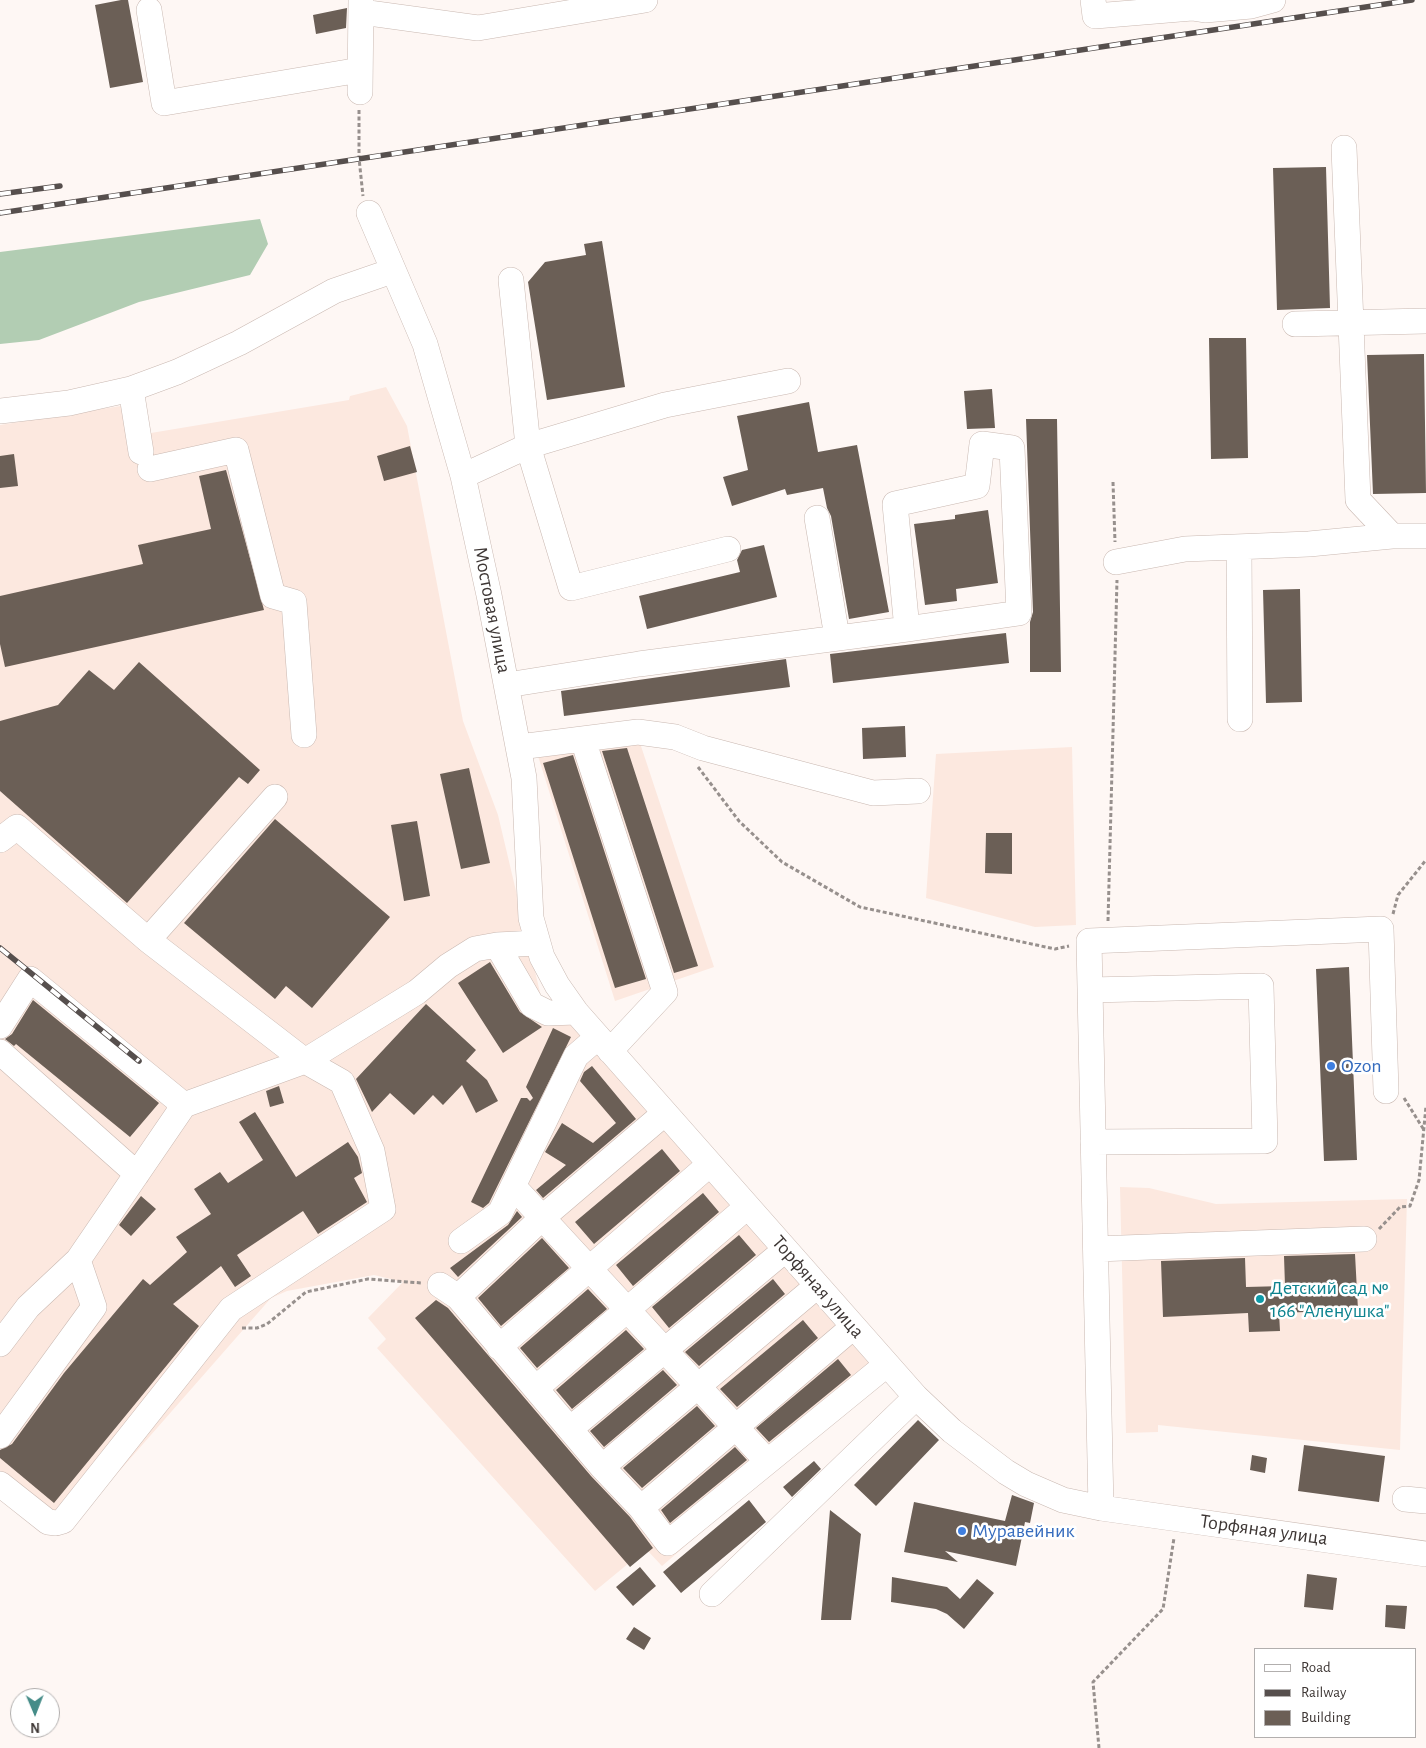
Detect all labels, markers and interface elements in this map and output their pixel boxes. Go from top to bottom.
street label: Мостовая улица [468,545,516,675]
place label: Ozon [1341,1054,1382,1078]
marker: Ozon [1325,1060,1337,1072]
street label: Торфяная улица [767,1231,869,1343]
place label: Детский сад № 166 "Аленушка" [1270,1276,1390,1323]
marker: Детский сад № 166 "Аленушка" [1254,1293,1266,1305]
street label: Торфяная улица [1199,1509,1329,1551]
place label: Муравейник [972,1519,1075,1543]
marker: Муравейник [956,1525,968,1537]
legend [1254,1648,1416,1738]
text: Road [1301,1660,1331,1675]
text: Railway [1301,1685,1346,1700]
north arrow [10,1688,60,1738]
text: Building [1301,1710,1351,1725]
text: N [30,1720,40,1734]

